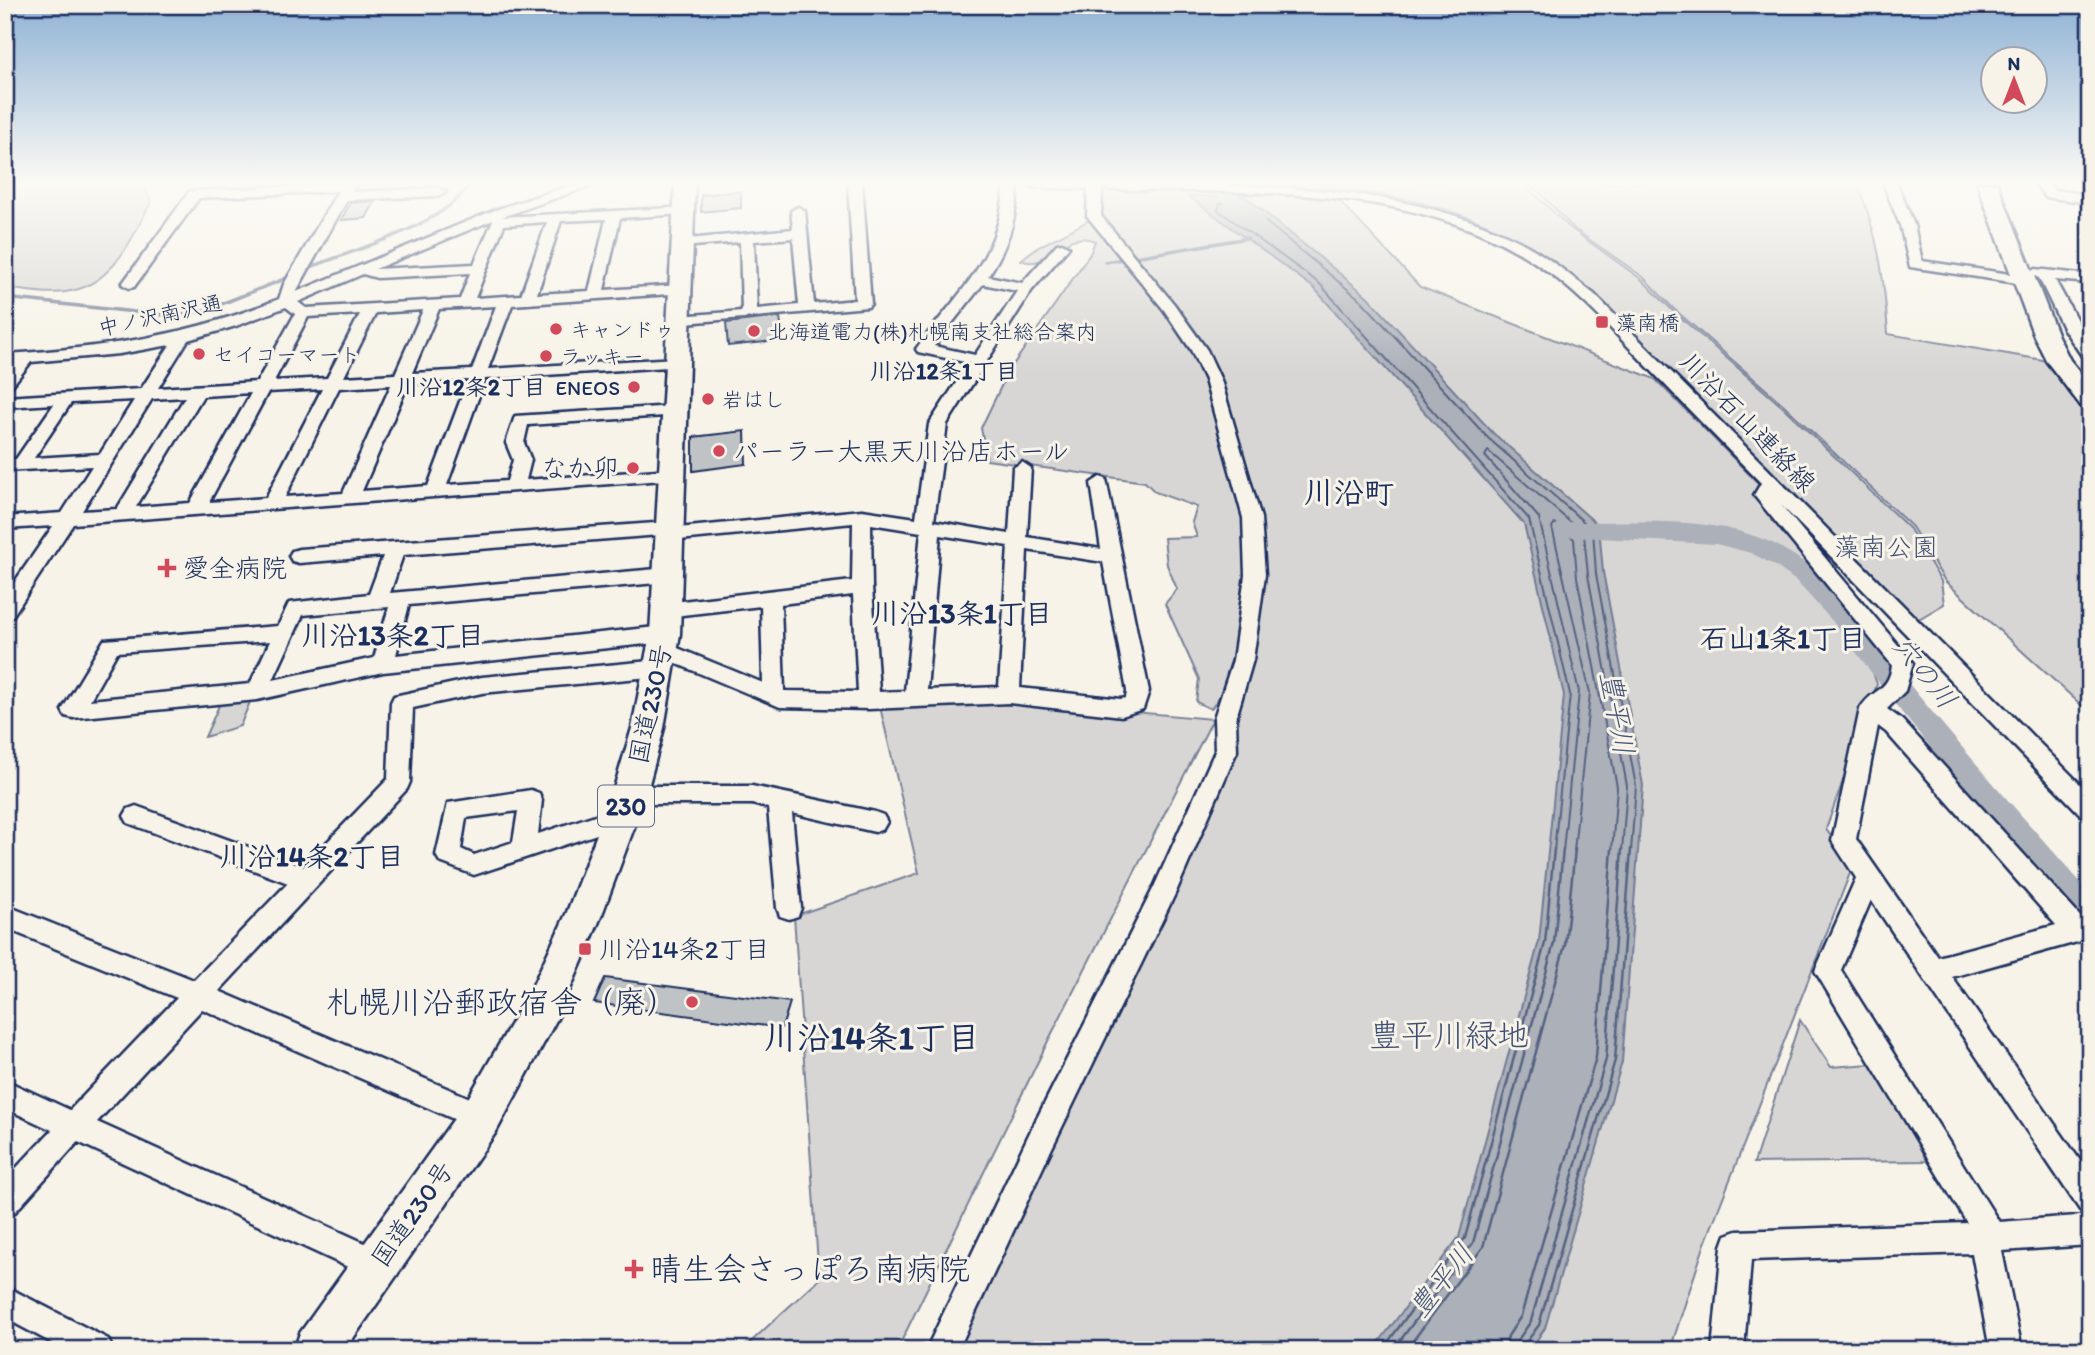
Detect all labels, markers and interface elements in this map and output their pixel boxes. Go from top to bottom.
north arrow [1980,46,2050,116]
text: N [2008,52,2020,75]
street label: 中ノ沢南沢通 [96,290,224,340]
place label: 藻南橋 [1616,310,1679,335]
marker: 藻南橋 [1594,314,1610,330]
place label: キャンドゥ [570,317,675,342]
place label: 北海道電力(株)札幌南支社総合案内 [768,319,1097,344]
marker: キャンドゥ [548,321,564,337]
marker: 北海道電力(株)札幌南支社総合案内 [746,323,762,339]
place label: セイコーマート [213,342,360,367]
place label: ラッキー [560,344,644,369]
street label: 川沿石山連絡線 [1673,345,1823,499]
marker: セイコーマート [191,346,207,362]
marker: ラッキー [538,348,554,364]
district label: 川沿12条1丁目 [870,357,1018,385]
district label: 川沿12条2丁目 [396,373,546,401]
place label: ENEOS [556,375,620,400]
marker: ENEOS [626,379,642,395]
place label: 岩はし [722,387,785,412]
marker: 岩はし [700,391,716,407]
place label: パーラー大黒天川沿店ホール [733,435,1069,467]
marker: パーラー大黒天川沿店ホール [711,443,727,459]
place label: なか卯 [541,452,619,484]
marker: なか卯 [625,460,641,476]
district label: 川沿町 [1304,474,1394,511]
park label: 藻南公園 [1834,531,1938,563]
place label: 愛全病院 [183,552,287,584]
marker: 愛全病院 [157,558,177,578]
district label: 川沿13条1丁目 [871,596,1053,630]
district label: 川沿13条2丁目 [302,618,484,652]
district label: 石山1条1丁目 [1700,621,1866,655]
water label: 穴の川 [1885,629,1965,715]
street label: 国道230号 [622,641,678,767]
water label: 豊平川 [1594,669,1642,757]
road number: 230 [598,786,654,826]
district label: 川沿14条2丁目 [220,839,404,873]
place label: 川沿14条2丁目 [599,933,770,965]
marker: 川沿14条2丁目 [577,941,593,957]
place label: 札幌川沿郵政宿舎（廃） [326,983,678,1021]
marker: 札幌川沿郵政宿舎（廃） [684,994,700,1010]
park label: 豊平川緑地 [1369,1016,1529,1054]
district label: 川沿14条1丁目 [764,1018,980,1057]
street label: 国道230号 [364,1155,460,1273]
water label: 豊平川 [1401,1237,1481,1323]
place label: 晴生会さっぽろ南病院 [650,1250,970,1288]
marker: 晴生会さっぽろ南病院 [624,1259,644,1279]

